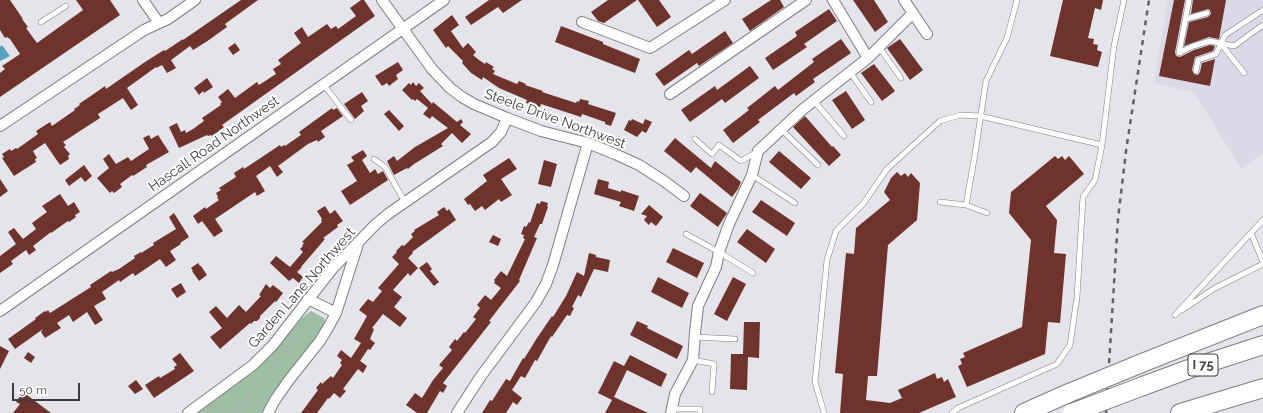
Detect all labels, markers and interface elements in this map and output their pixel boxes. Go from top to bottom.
street label: Steele Drive Northwest [482,86,628,152]
street label: Hascall Road Northwest [145,92,283,196]
street label: Garden Lane Northwest [245,224,359,352]
road number: I 75 [1188,354,1218,376]
scale bar [14,375,82,401]
text: 50 m [19,383,47,397]

